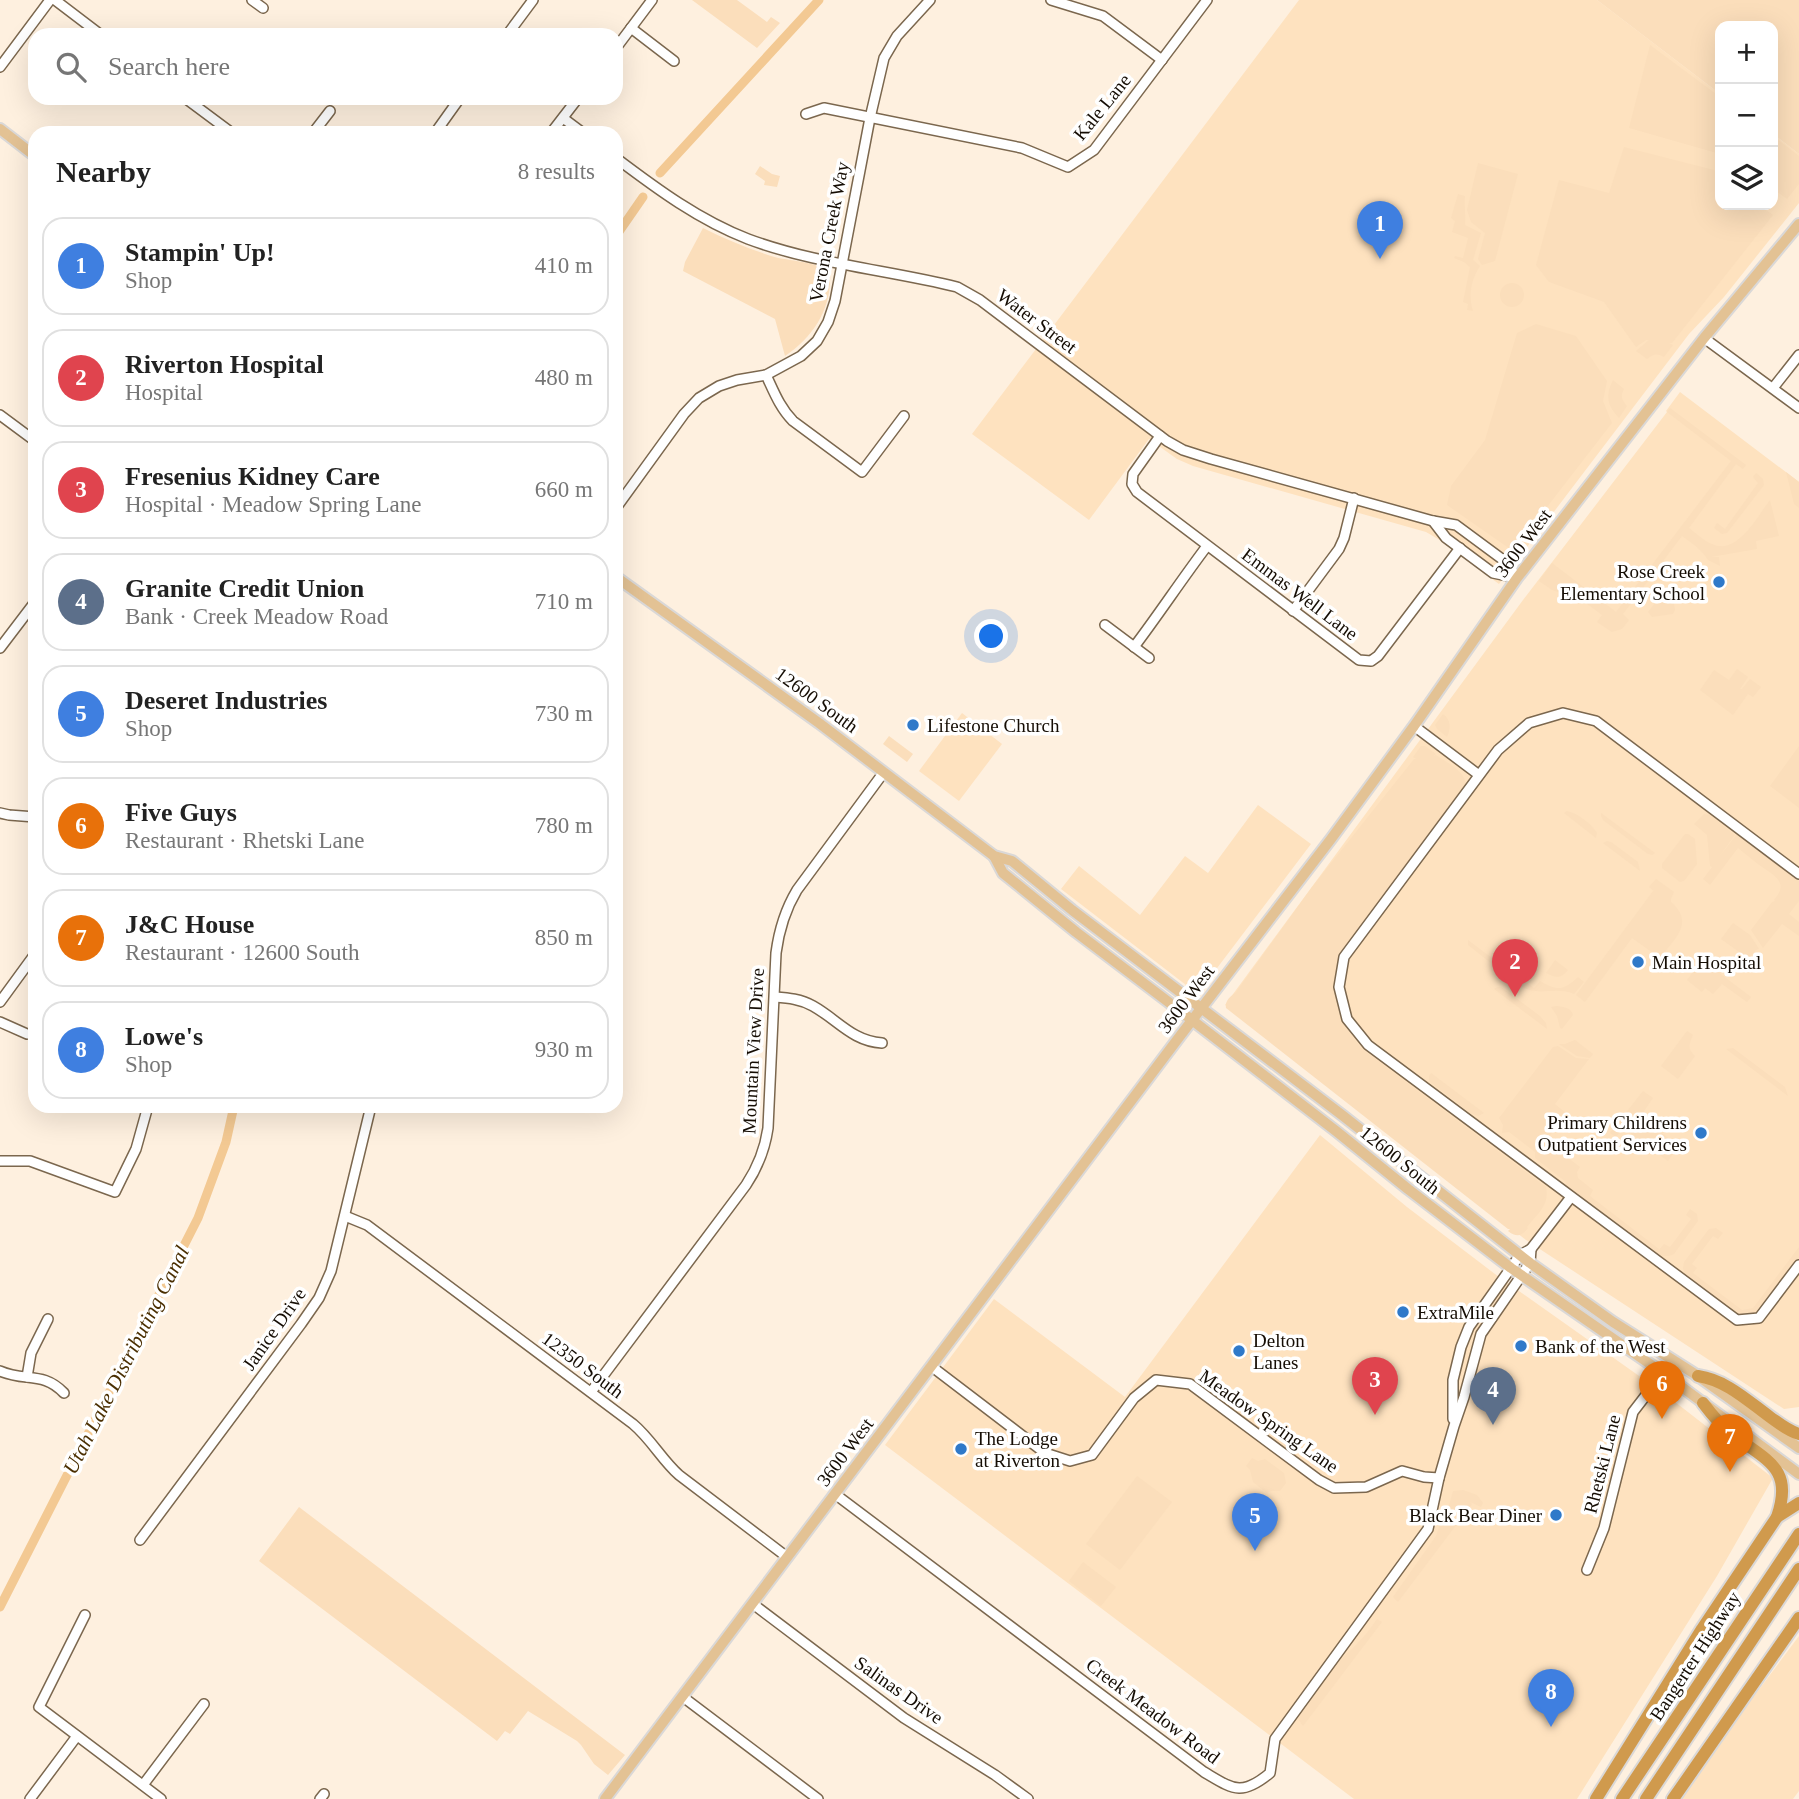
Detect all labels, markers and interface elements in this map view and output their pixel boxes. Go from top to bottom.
map controls [1715,21,1778,210]
button: + [1715,21,1778,84]
search box [28,28,623,105]
icon: search [52,48,90,86]
text: Search here [108,52,230,81]
street label: Kale Lane [1069,70,1135,144]
button: − [1715,84,1778,147]
button: layers [1715,147,1778,210]
text: Nearby [56,155,151,188]
text: 8 results [518,159,595,184]
street label: Verona Creek Way [805,159,853,304]
pin: 1 [1357,201,1403,259]
text: Stampin' Up! [125,238,275,267]
text: 1 [75,253,87,278]
text: 410 m [535,253,593,278]
text: Shop [125,268,172,293]
street label: Water Street [993,284,1081,358]
text: Riverton Hospital [125,350,324,379]
text: 2 [75,365,87,390]
text: 480 m [535,365,593,390]
text: Hospital [125,380,203,405]
text: Fresenius Kidney Care [125,462,380,491]
text: 3 [75,477,87,502]
text: 660 m [535,477,593,502]
text: Hospital · Meadow Spring Lane [125,492,421,517]
street label: 3600 West [1491,504,1556,581]
street label: Emmas Well Lane [1238,544,1362,644]
place label: Rose Creek Elementary School [1560,561,1705,604]
text: Granite Credit Union [125,574,364,603]
marker: Rose Creek Elementary School [1711,574,1727,590]
text: 4 [75,589,87,614]
text: 710 m [535,589,593,614]
text: Bank · Creek Meadow Road [125,604,388,629]
your location [974,619,1008,653]
street label: 12600 South [772,663,863,737]
text: Deseret Industries [125,686,327,715]
text: 5 [75,701,87,726]
text: 730 m [535,701,593,726]
place label: Lifestone Church [927,715,1060,736]
text: Shop [125,716,172,741]
marker: Lifestone Church [905,717,921,733]
text: Five Guys [125,798,237,827]
text: 6 [75,813,87,838]
text: 780 m [535,813,593,838]
text: Restaurant · Rhetski Lane [125,828,365,853]
text: J&C House [125,910,254,939]
text: 7 [75,925,87,950]
text: 850 m [535,925,593,950]
pin: 2 [1492,939,1538,997]
text: Restaurant · 12600 South [125,940,359,965]
place label: Main Hospital [1652,952,1761,973]
marker: Main Hospital [1630,954,1646,970]
street label: 3600 West [1154,960,1219,1037]
street label: Mountain View Drive [738,967,768,1135]
text: Lowe's [125,1022,203,1051]
text: 8 [75,1037,87,1062]
text: 930 m [535,1037,593,1062]
text: Shop [125,1052,172,1077]
place label: Primary Childrens Outpatient Services [1538,1112,1687,1155]
street label: 12600 South [1356,1121,1445,1199]
marker: Primary Childrens Outpatient Services [1693,1125,1709,1141]
water label: Utah Lake Distributing Canal [58,1242,194,1478]
street label: Janice Drive [238,1284,310,1374]
place label: ExtraMile [1417,1302,1494,1323]
marker: ExtraMile [1395,1304,1411,1320]
street label: 12350 South [538,1328,628,1403]
place label: Delton Lanes [1253,1330,1305,1373]
place label: Bank of the West [1535,1336,1666,1357]
marker: Bank of the West [1513,1338,1529,1354]
marker: Delton Lanes [1231,1343,1247,1359]
pin: 3 [1352,1357,1398,1415]
pin: 6 [1639,1361,1685,1419]
street label: Meadow Spring Lane [1196,1365,1342,1477]
pin: 4 [1470,1367,1516,1425]
street label: 3600 West [813,1413,878,1490]
street label: Rhetski Lane [1580,1413,1624,1515]
pin: 7 [1707,1414,1753,1472]
place label: The Lodge at Riverton [975,1428,1060,1471]
marker: The Lodge at Riverton [953,1441,969,1457]
pin: 5 [1232,1493,1278,1551]
place label: Black Bear Diner [1409,1505,1543,1526]
marker: Black Bear Diner [1548,1507,1564,1523]
street label: Bangerter Highway [1646,1587,1745,1724]
street label: Salinas Drive [851,1652,947,1728]
street label: Creek Meadow Road [1082,1654,1224,1768]
pin: 8 [1528,1669,1574,1727]

